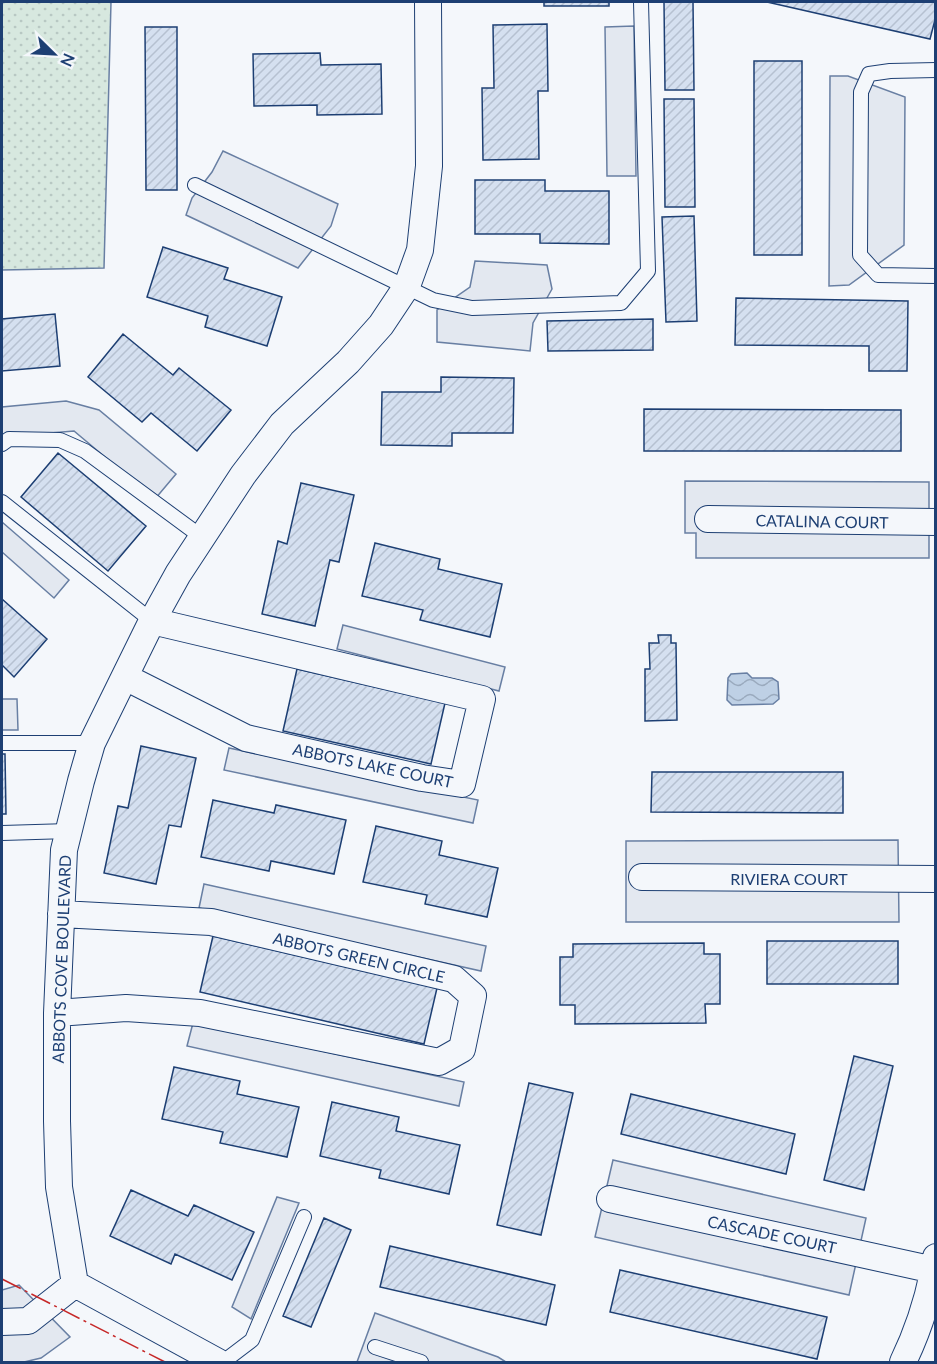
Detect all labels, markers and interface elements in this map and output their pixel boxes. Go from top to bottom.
north arrow [24,24,84,84]
text: N [57,51,79,70]
street label: CATALINA COURT [755,510,889,532]
street label: ABBOTS LAKE COURT [291,739,455,791]
street label: ABBOTS COVE BOULEVARD [48,854,74,1064]
street label: RIVIERA COURT [730,869,848,888]
street label: ABBOTS GREEN CIRCLE [271,928,447,986]
street label: CASCADE COURT [706,1211,839,1257]

